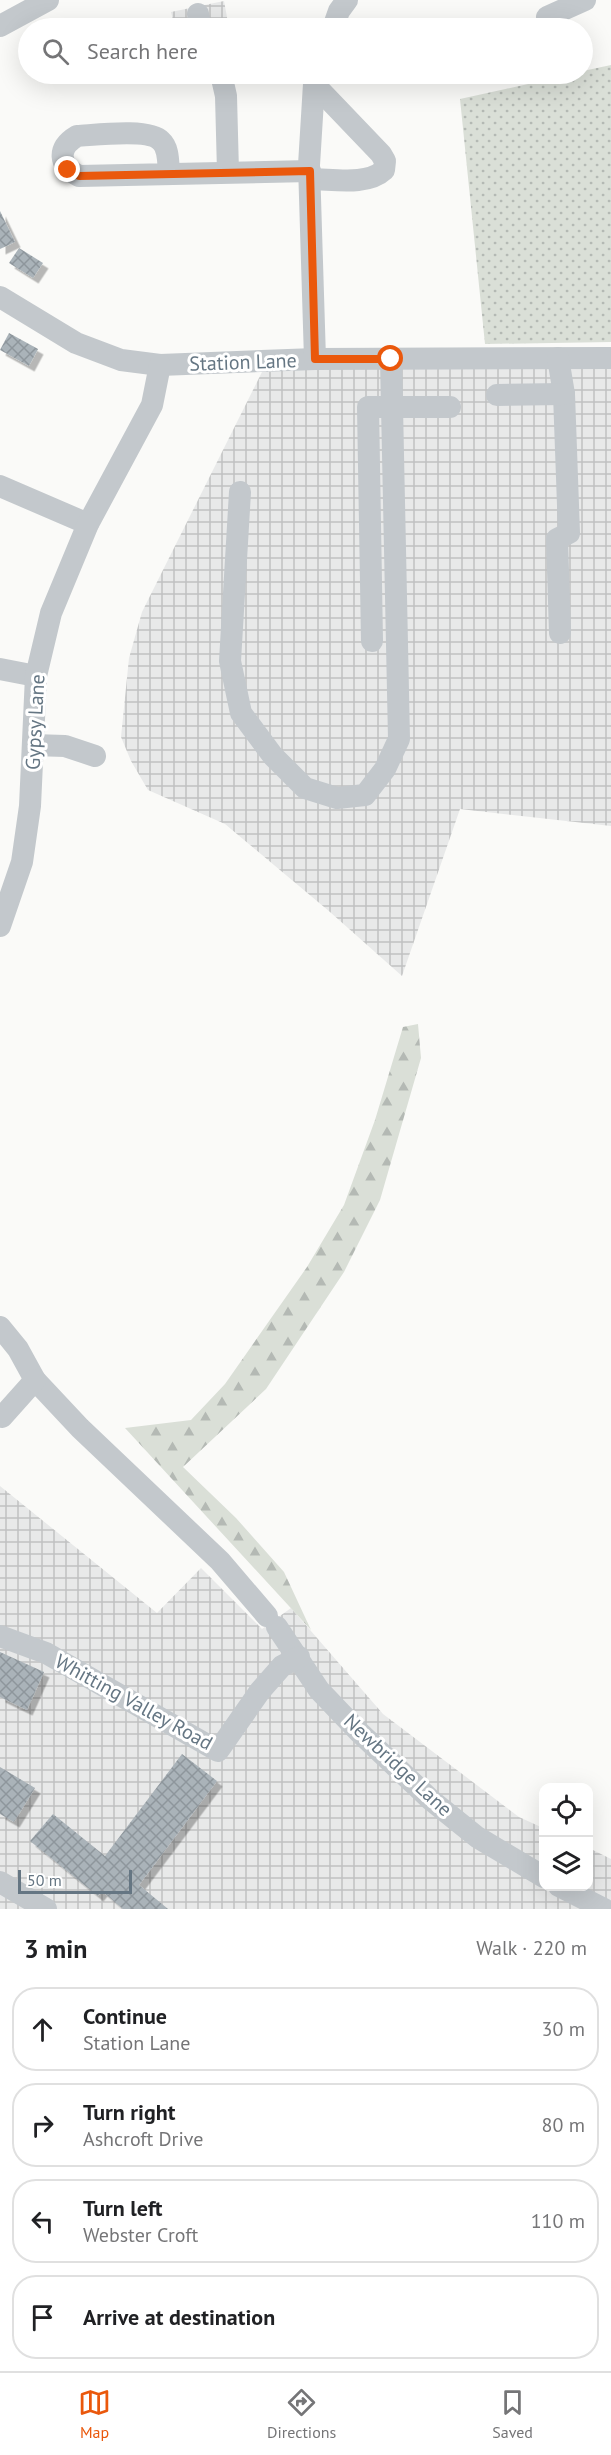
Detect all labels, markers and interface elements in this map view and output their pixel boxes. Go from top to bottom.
search box [18,18,593,84]
icon: search [39,35,72,68]
text: Search here [87,37,198,65]
route end [54,156,80,182]
route start [377,345,403,371]
street label: Station Lane [189,347,297,377]
street label: Gypsy Lane [20,674,50,770]
street label: Whitting Valley Road [51,1648,217,1756]
street label: Newbridge Lane [338,1708,458,1822]
map controls [539,1783,593,1891]
button: locate [539,1783,593,1837]
button: layers [539,1837,593,1891]
scale bar [18,1867,132,1894]
text: 50 m [27,1870,62,1890]
text: 3 min [24,1932,87,1965]
text: Walk · 220 m [476,1935,587,1961]
text: Continue [83,2002,167,2030]
icon: ahead [26,2013,59,2046]
text: 30 m [542,2016,585,2042]
text: Station Lane [83,2030,190,2056]
text: Turn right [83,2098,175,2126]
icon: right [26,2109,59,2142]
text: 80 m [542,2112,585,2138]
text: Ashcroft Drive [83,2126,203,2152]
text: Turn left [83,2194,163,2222]
icon: left [26,2205,59,2238]
text: 110 m [531,2208,585,2234]
text: Webster Croft [83,2222,198,2248]
icon: arrive [26,2301,59,2334]
text: Arrive at destination [83,2303,275,2331]
tab: Map [78,2386,111,2442]
tab: Directions [267,2386,336,2442]
tab: Saved [492,2386,533,2442]

